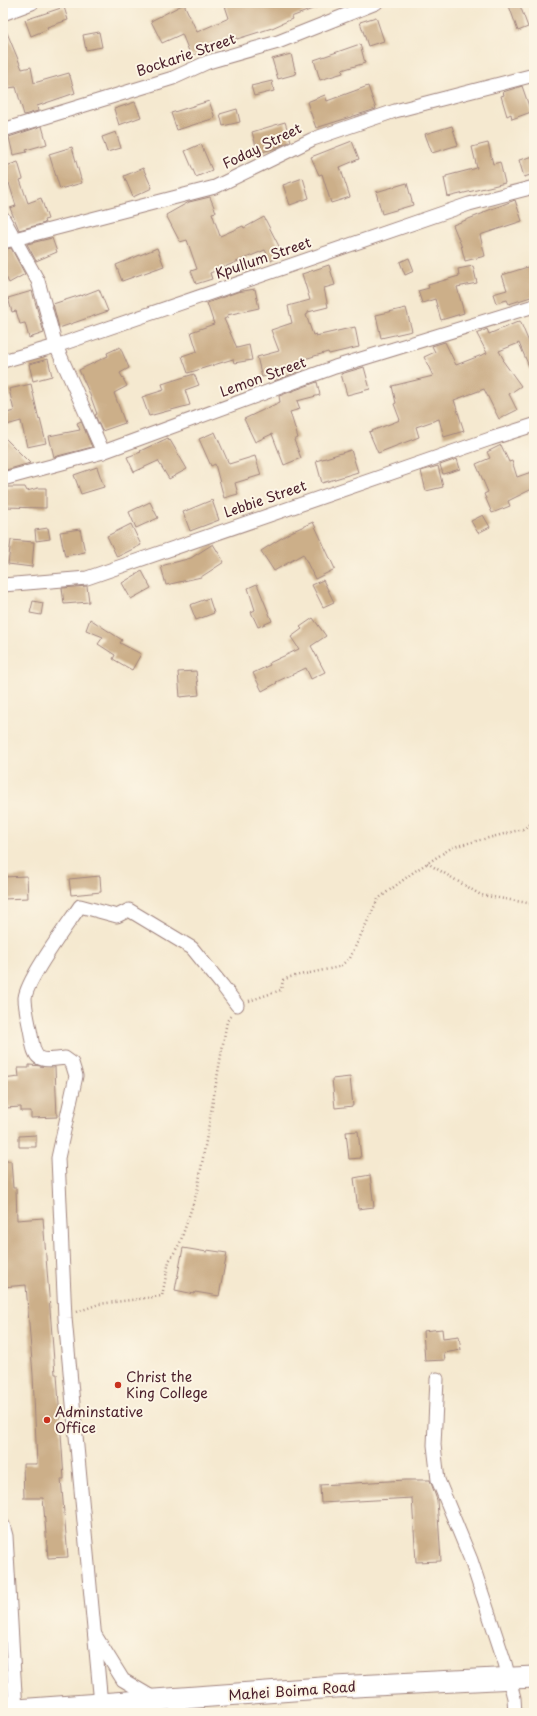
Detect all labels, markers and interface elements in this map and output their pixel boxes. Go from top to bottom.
street label: Bockarie Street [133,28,239,81]
street label: Foday Street [219,117,305,174]
street label: Kpullum Street [212,231,314,284]
street label: Lemon Street [217,351,309,402]
street label: Lebbie Street [221,474,309,522]
place label: Christ the King College [126,1366,208,1403]
marker: Christ the King College [113,1380,123,1390]
place label: Adminstative Office [55,1401,143,1438]
marker: Adminstative Office [42,1415,52,1425]
street label: Mahei Boima Road [228,1676,356,1705]

